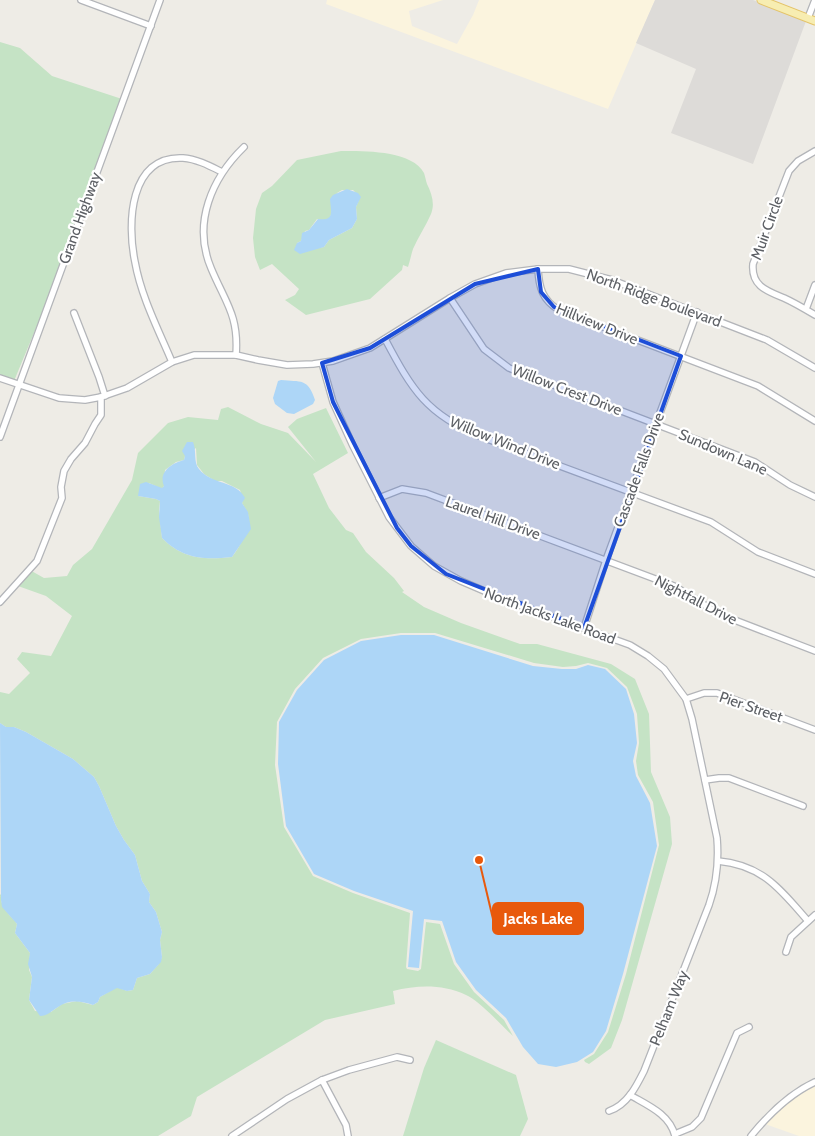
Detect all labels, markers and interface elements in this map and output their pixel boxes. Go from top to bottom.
street label: Grand Highway [55,169,105,266]
street label: Muir Circle [747,193,787,262]
street label: North Ridge Boulevard [584,265,724,331]
street label: Hillview Drive [553,299,641,349]
street label: Willow Crest Drive [509,361,625,419]
street label: Cascade Falls Drive [610,410,668,530]
street label: Willow Wind Drive [447,413,563,474]
street label: Sundown Lane [676,425,770,479]
street label: Laurel Hill Drive [443,493,543,544]
street label: Nightfall Drive [652,571,741,629]
street label: North Jacks Lake Road [482,584,618,648]
street label: Pier Street [717,688,785,726]
callout: Jacks Lake [493,903,583,934]
text: Jacks Lake [502,909,573,928]
street label: Pelham Way [646,967,692,1048]

